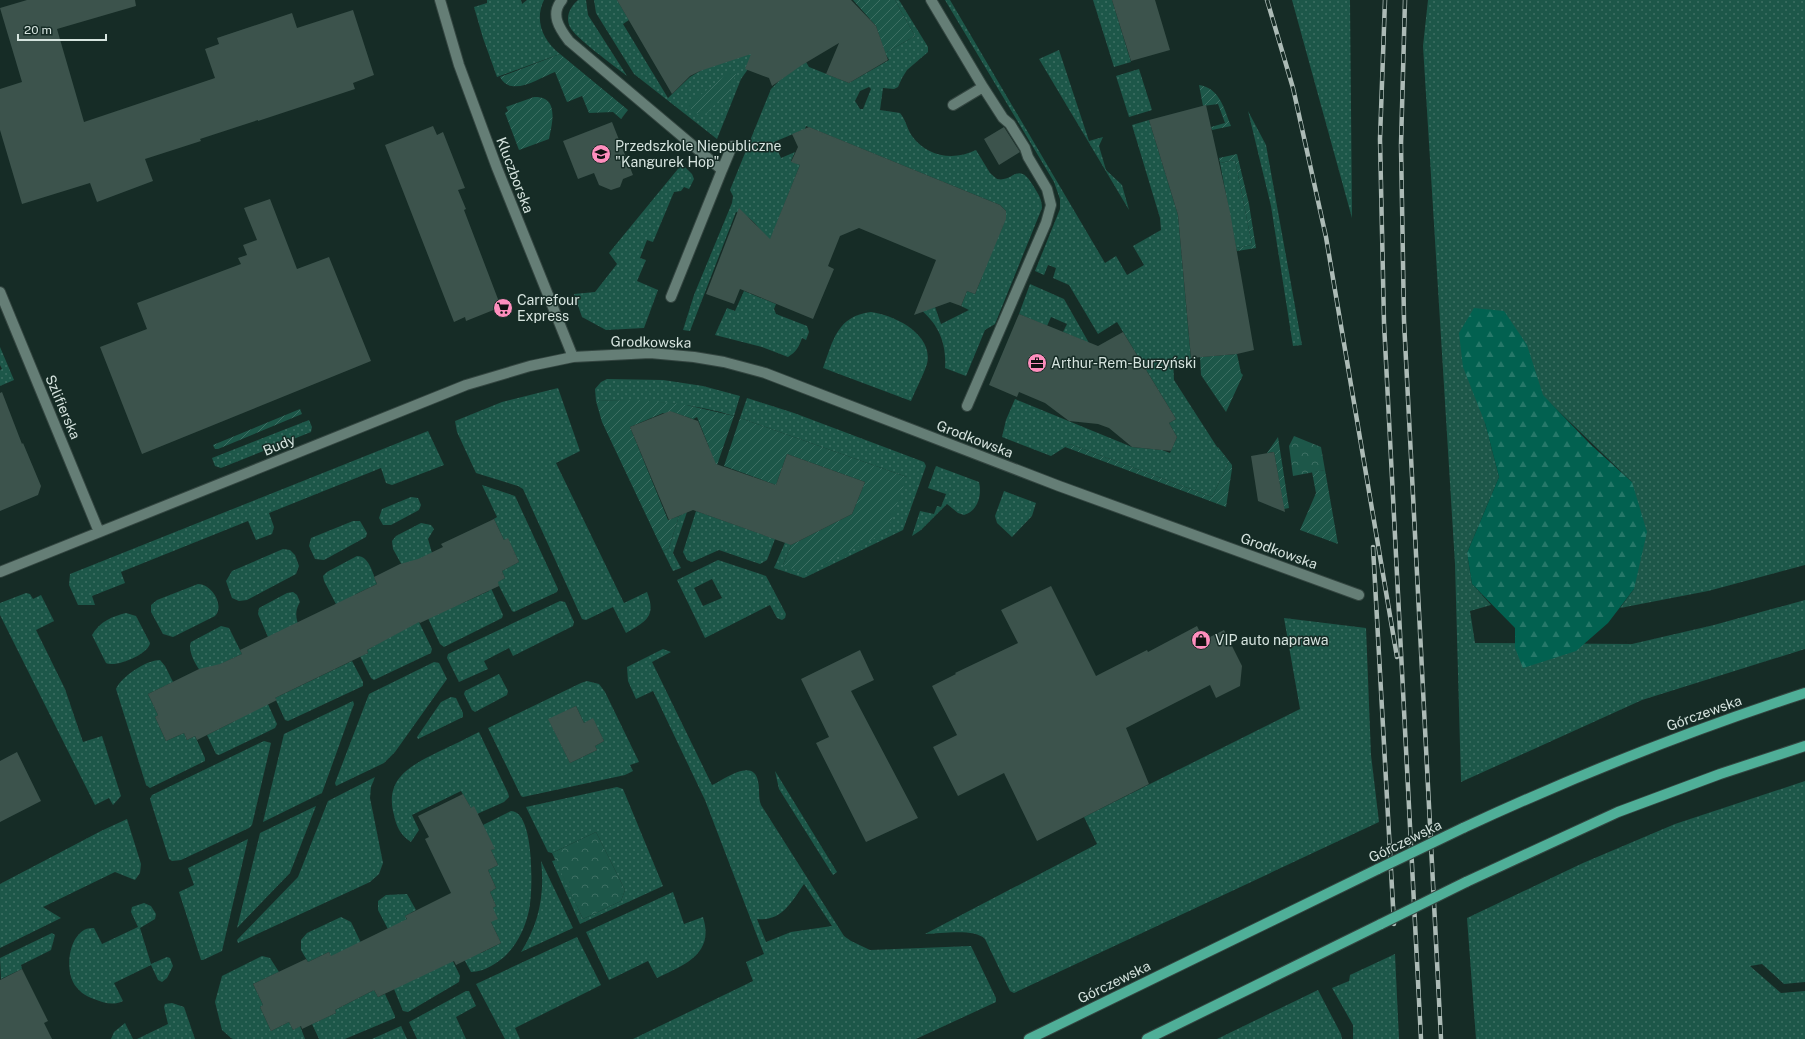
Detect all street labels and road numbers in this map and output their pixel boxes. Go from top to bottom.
street label: Kluczborska [493,135,537,215]
street label: Grodkowska [611,333,691,351]
street label: Szlifierska [42,372,84,442]
street label: Grodkowska [934,417,1016,461]
street label: Budy [261,431,298,459]
street label: Grodkowska [1238,530,1320,572]
street label: Górczewska [1664,692,1744,734]
street label: Górczewska [1366,817,1444,865]
street label: Górczewska [1075,958,1153,1006]

